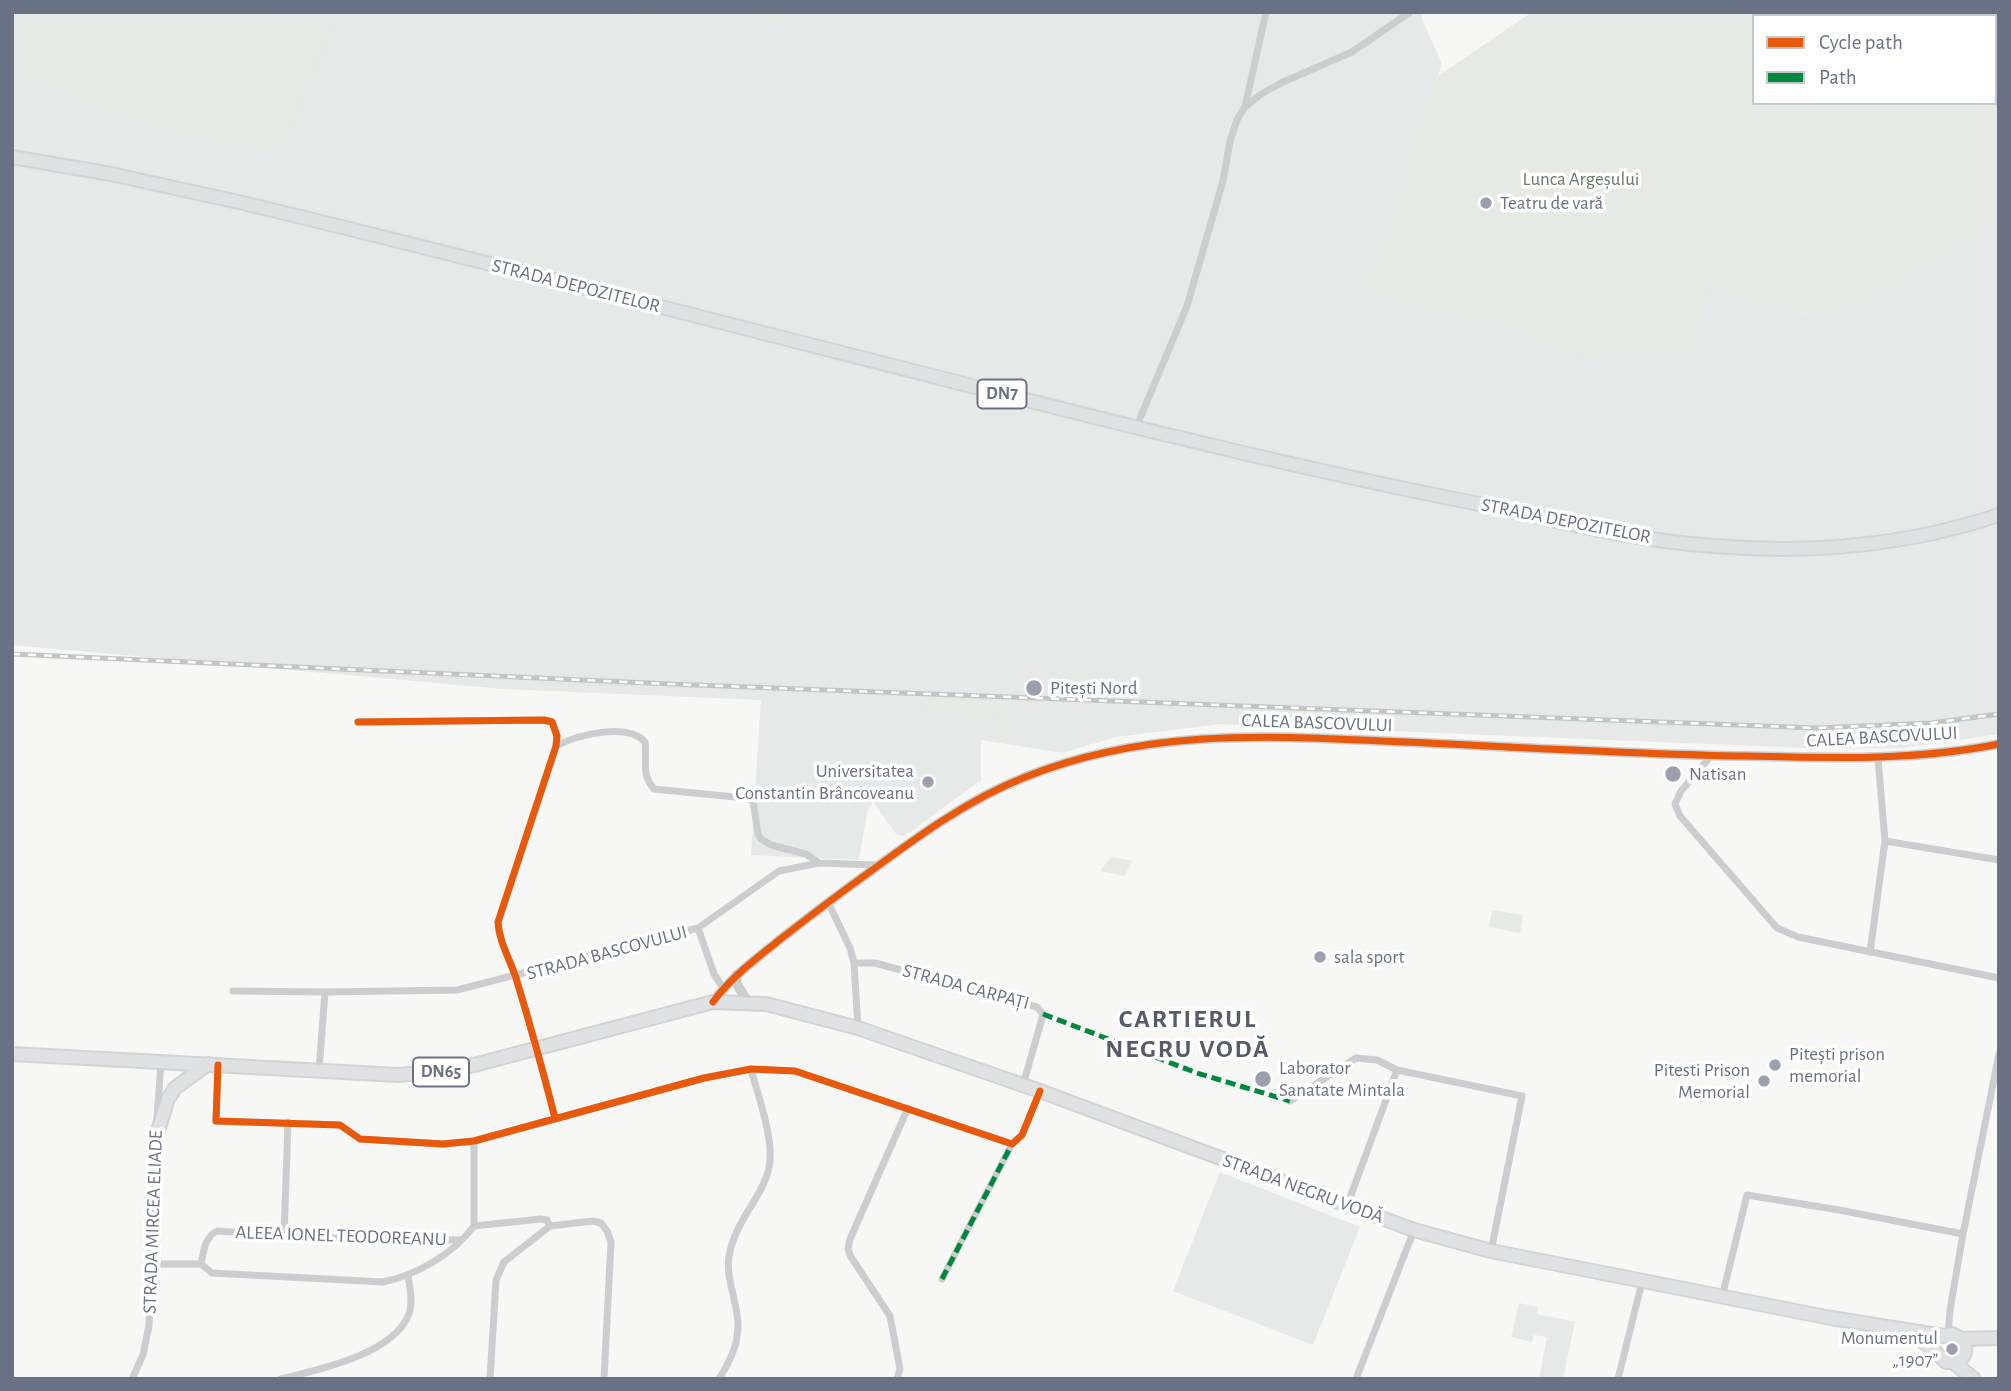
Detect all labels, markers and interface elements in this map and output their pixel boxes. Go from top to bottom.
legend [1752,14,1997,105]
text: Cycle path [1819,32,1903,53]
text: Path [1819,67,1857,88]
park label: Lunca Argeșului [1523,168,1639,190]
place label: Teatru de vară [1500,192,1603,214]
marker: Teatru de vară [1478,195,1494,211]
street label: STRADA DEPOZITELOR [490,254,662,318]
road number: DN7 [978,380,1026,408]
street label: STRADA DEPOZITELOR [1479,493,1653,549]
place label: Pitești Nord [1050,677,1138,699]
marker: Pitești Nord [1024,678,1044,698]
street label: CALEA BASCOVULUI [1241,709,1393,737]
street label: CALEA BASCOVULUI [1806,722,1958,752]
place label: Universitatea Constantin Brâncoveanu [735,760,914,804]
place label: Natisan [1689,763,1746,785]
marker: Natisan [1663,764,1683,784]
marker: Universitatea Constantin Brâncoveanu [920,774,936,790]
street label: STRADA BASCOVULUI [524,921,690,985]
place label: sala sport [1334,946,1404,968]
marker: sala sport [1312,949,1328,965]
street label: STRADA CARPAȚI [900,959,1032,1015]
district label: CARTIERUL NEGRU VODĂ [1107,1003,1269,1064]
place label: Pitești prison memorial [1789,1043,1885,1087]
place label: Laborator Sanatate Mintala [1279,1057,1405,1101]
marker: Pitești prison memorial [1767,1057,1783,1073]
road number: DN65 [413,1058,469,1086]
place label: Pitesti Prison Memorial [1654,1059,1750,1103]
marker: Laborator Sanatate Mintala [1253,1069,1273,1089]
marker: Pitesti Prison Memorial [1756,1073,1772,1089]
street label: STRADA MIRCEA ELIADE [138,1130,168,1314]
street label: STRADA NEGRU VODĂ [1219,1149,1387,1229]
street label: ALEEA IONEL TEODOREANU [235,1221,447,1251]
place label: Monumentul „1907” [1841,1327,1938,1371]
marker: Monumentul „1907” [1944,1341,1960,1357]

